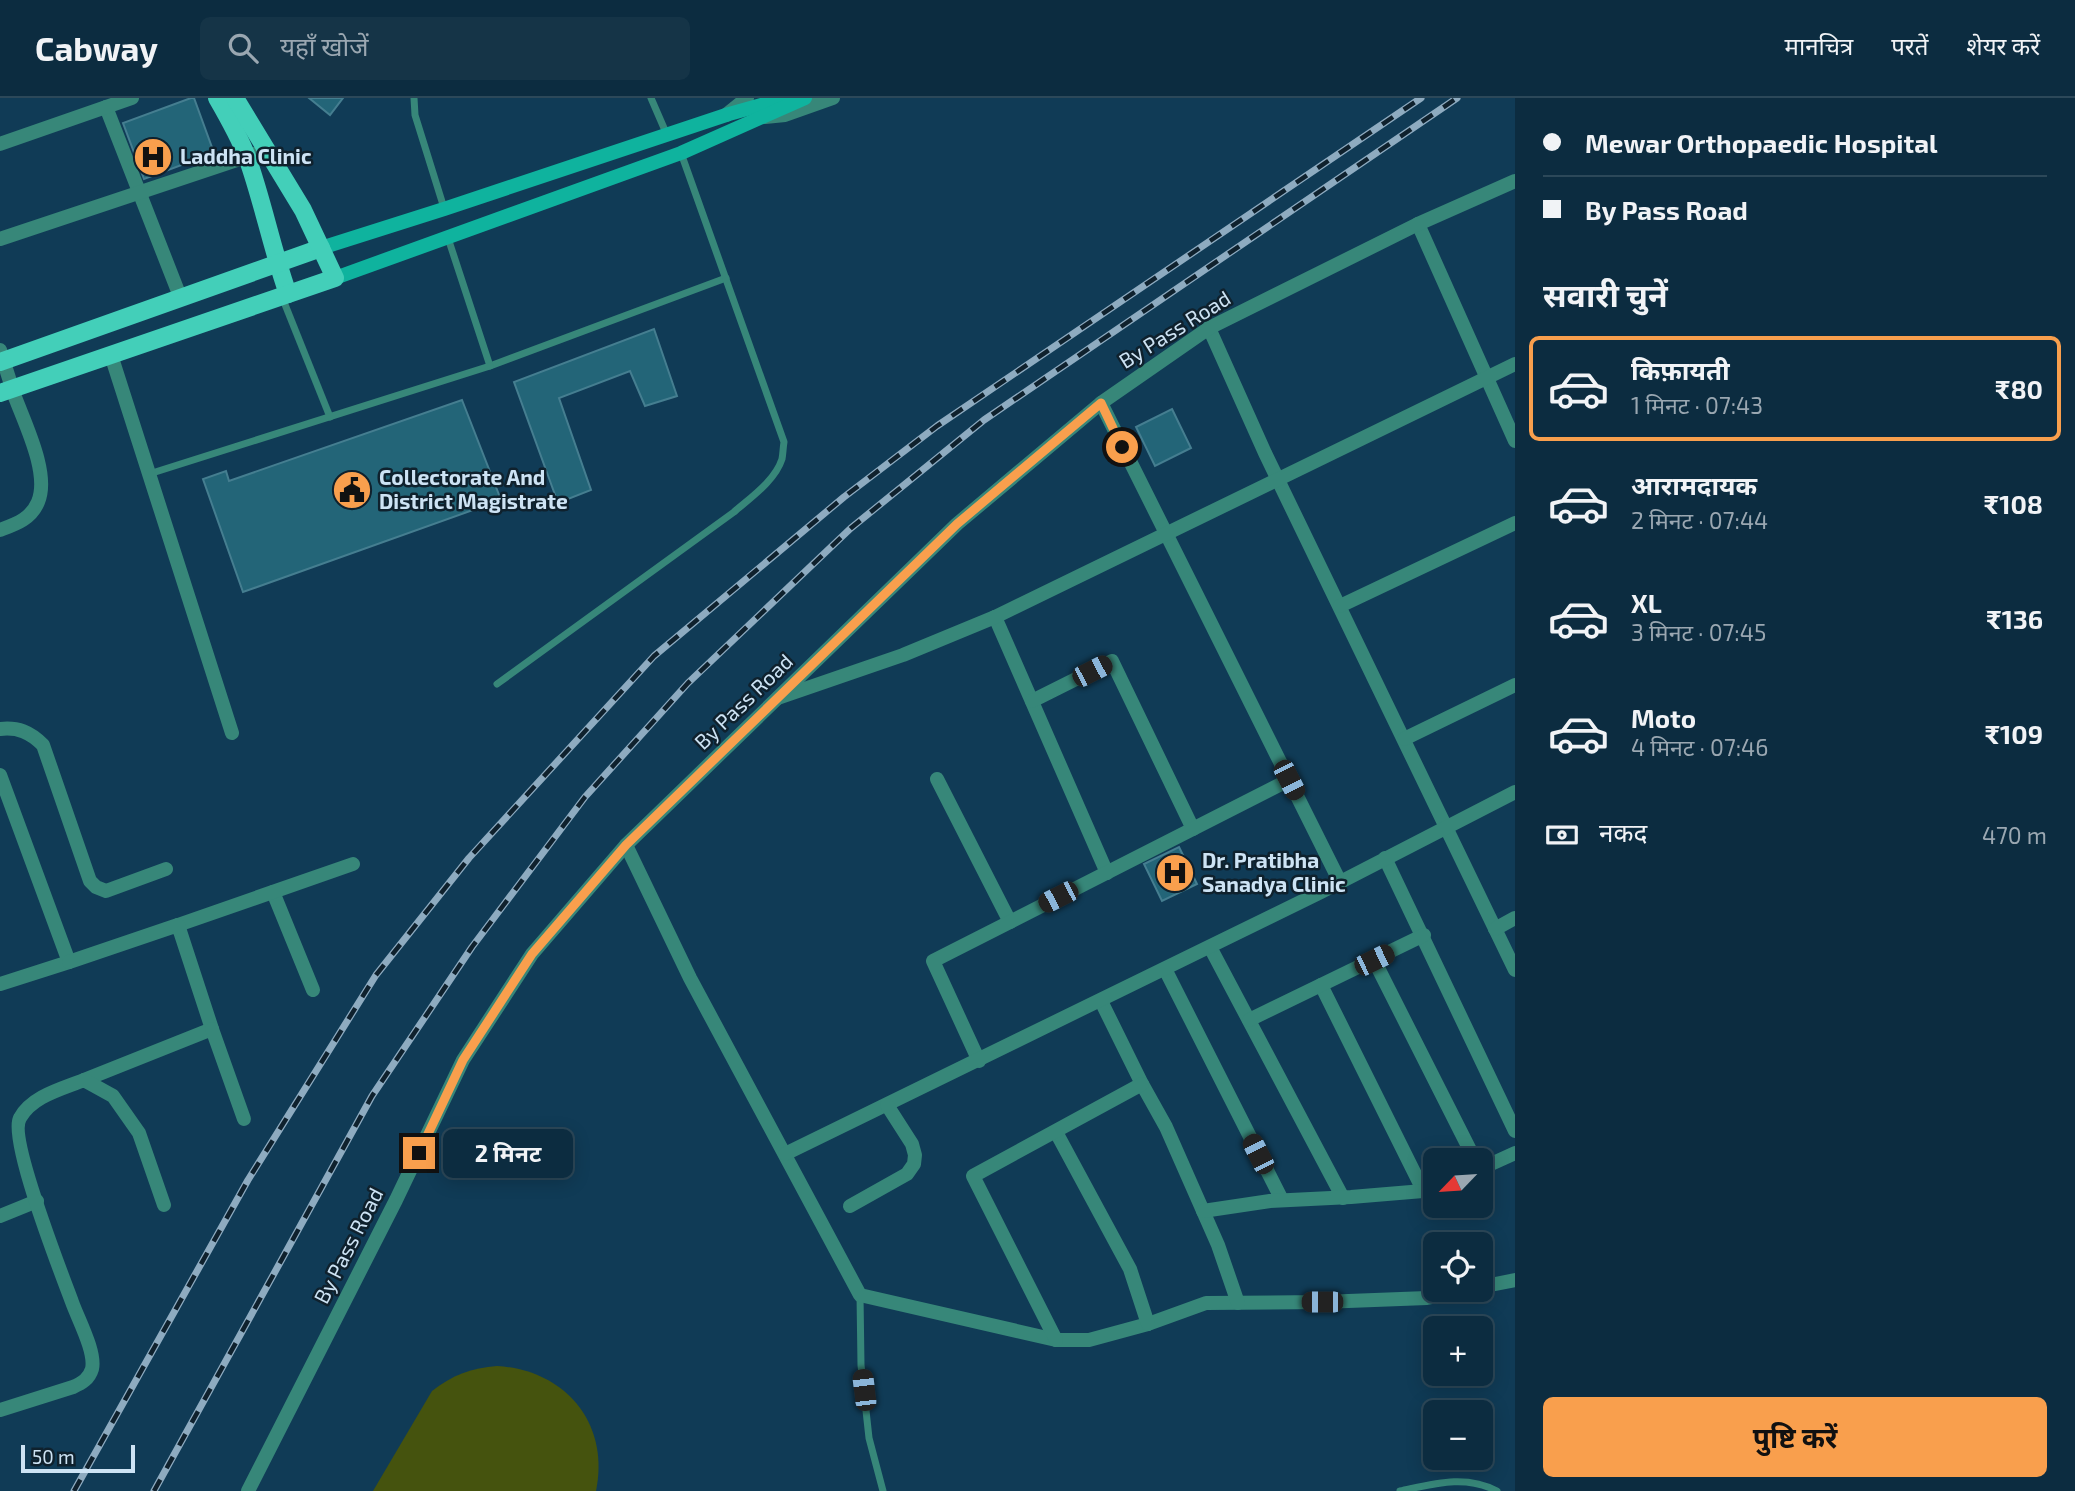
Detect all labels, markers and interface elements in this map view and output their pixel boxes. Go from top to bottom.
search box [200,17,690,80]
text: Cabway [35,28,158,68]
icon: search [224,29,262,67]
text: यहाँ खोजें [280,30,369,61]
text: मानचित्र [1785,31,1853,60]
text: परतें [1891,31,1928,60]
text: शेयर करें [1966,31,2040,60]
text: Mewar Orthopaedic Hospital [1585,127,1938,158]
hospital icon: Laddha Clinic [132,136,174,178]
place label: Laddha Clinic [180,143,312,168]
text: By Pass Road [1585,194,1748,225]
text: सवारी चुनें [1543,275,1668,313]
street label: By Pass Road [1114,285,1235,373]
text: किफ़ायती [1631,354,1730,385]
icon: car [1547,357,1610,420]
text: ₹80 [1995,373,2043,404]
text: 1 मिनट · 07:43 [1631,391,1763,419]
route start [1106,431,1138,463]
place label: Collectorate And District Magistrate [379,464,568,513]
public building icon: Collectorate And District Magistrate [331,469,373,511]
text: आरामदायक [1631,469,1757,500]
icon: car [1547,472,1610,535]
text: ₹108 [1984,488,2043,519]
text: 2 मिनट · 07:44 [1631,506,1768,534]
icon: car [1547,587,1610,650]
text: XL [1631,587,1662,618]
text: ₹136 [1986,603,2043,634]
text: 3 मिनट · 07:45 [1631,618,1766,646]
street label: By Pass Road [689,648,797,754]
car [1069,652,1116,690]
icon: car [1547,702,1610,765]
text: Moto [1631,702,1696,733]
text: ₹109 [1985,718,2043,749]
text: 4 मिनट · 07:46 [1631,733,1768,761]
car [1271,757,1308,803]
icon: cash [1543,816,1581,854]
text: नकद [1599,816,1647,847]
text: 470 m [1982,821,2047,849]
place label: Dr. Pratibha Sanadya Clinic [1202,847,1346,897]
hospital icon: Dr. Pratibha Sanadya Clinic [1154,852,1196,894]
car [1035,878,1082,916]
car [1351,941,1398,979]
callout: 2 मिनट [444,1128,573,1178]
car [1240,1131,1277,1177]
route end [403,1137,435,1169]
text: 2 मिनट [475,1139,541,1167]
north arrow [1423,1148,1493,1218]
map controls [1423,1148,1493,1470]
street label: By Pass Road [308,1183,388,1307]
button: locate [1423,1232,1493,1302]
car [1302,1292,1344,1313]
button: + [1423,1316,1493,1386]
car [852,1368,877,1412]
button: पुष्टि करें [1543,1397,2047,1477]
button: − [1423,1400,1493,1470]
scale bar [21,1442,135,1474]
text: 50 m [32,1445,75,1468]

